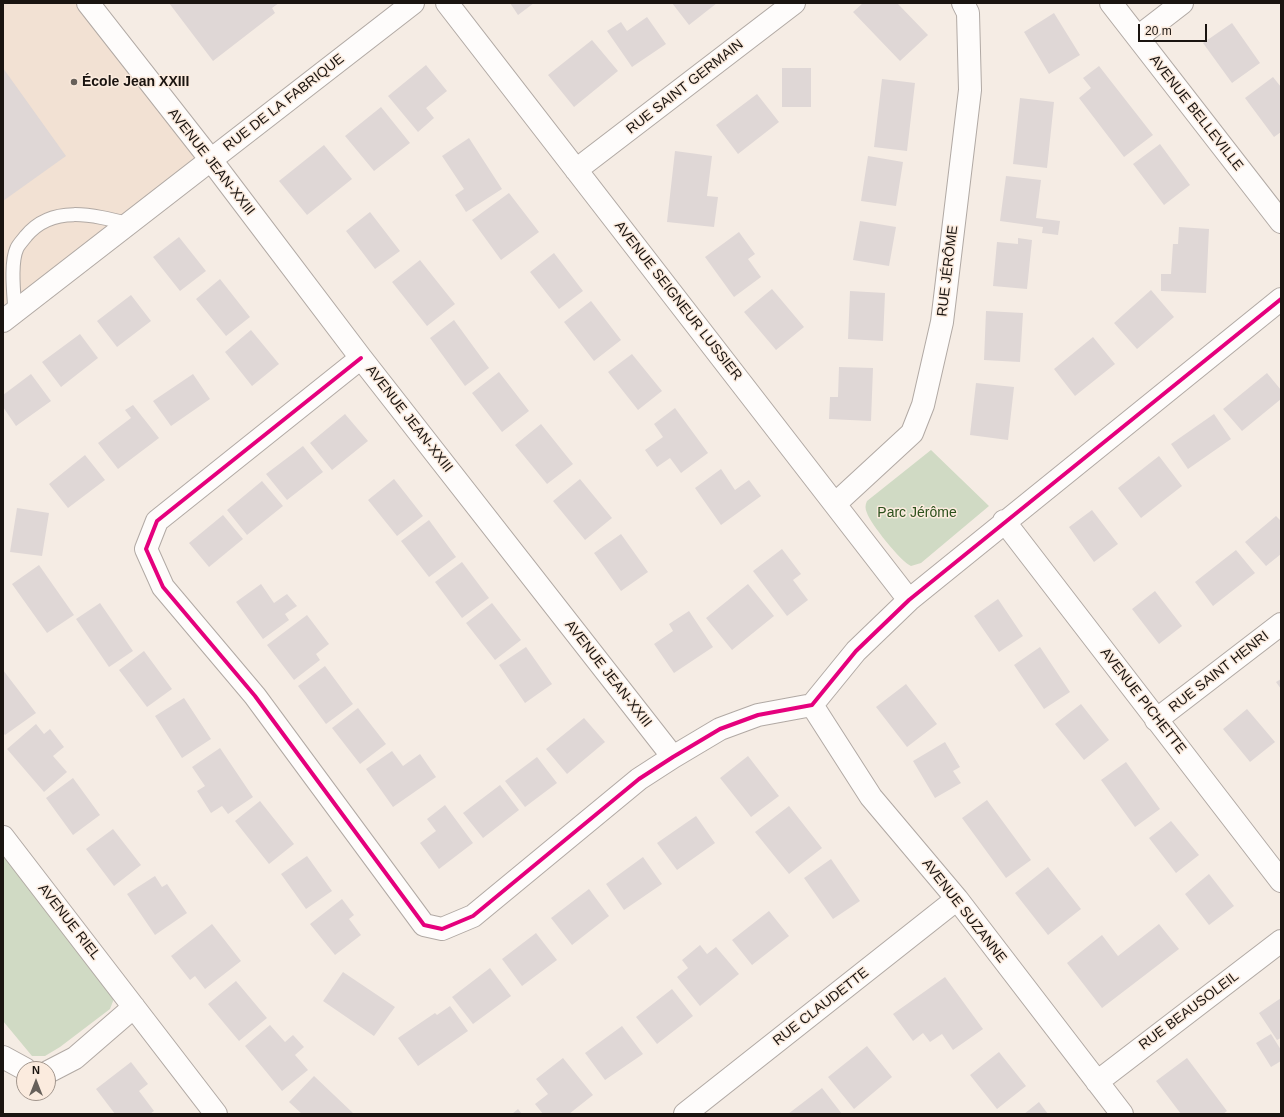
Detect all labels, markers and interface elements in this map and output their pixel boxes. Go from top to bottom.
scale bar [1140,16,1209,42]
text: 20 m [1145,24,1172,38]
street label: RUE SAINT GERMAIN [623,36,747,138]
street label: RUE DE LA FABRIQUE [220,51,348,155]
street label: AVENUE BELLEVILLE [1146,52,1246,174]
place label: École Jean XXIII [82,74,189,90]
marker: École Jean XXIII [69,77,79,87]
street label: AVENUE JEAN-XXIII [164,105,258,219]
street label: AVENUE SEIGNEUR LUSSIER [611,218,745,384]
street label: RUE JÉRÔME [934,224,962,318]
street label: AVENUE JEAN-XXIII [362,362,456,476]
park label: Parc Jérôme [877,505,957,521]
street label: AVENUE JEAN-XXIII [561,617,655,731]
street label: RUE SAINT HENRI [1166,628,1272,716]
street label: AVENUE PICHETTE [1096,645,1190,757]
street label: AVENUE SUZANNE [918,856,1010,966]
street label: AVENUE RIEL [34,881,104,963]
street label: RUE CLAUDETTE [770,964,872,1050]
street label: RUE BEAUSOLEIL [1136,968,1242,1054]
north arrow [16,1061,56,1101]
text: N [32,1064,40,1076]

